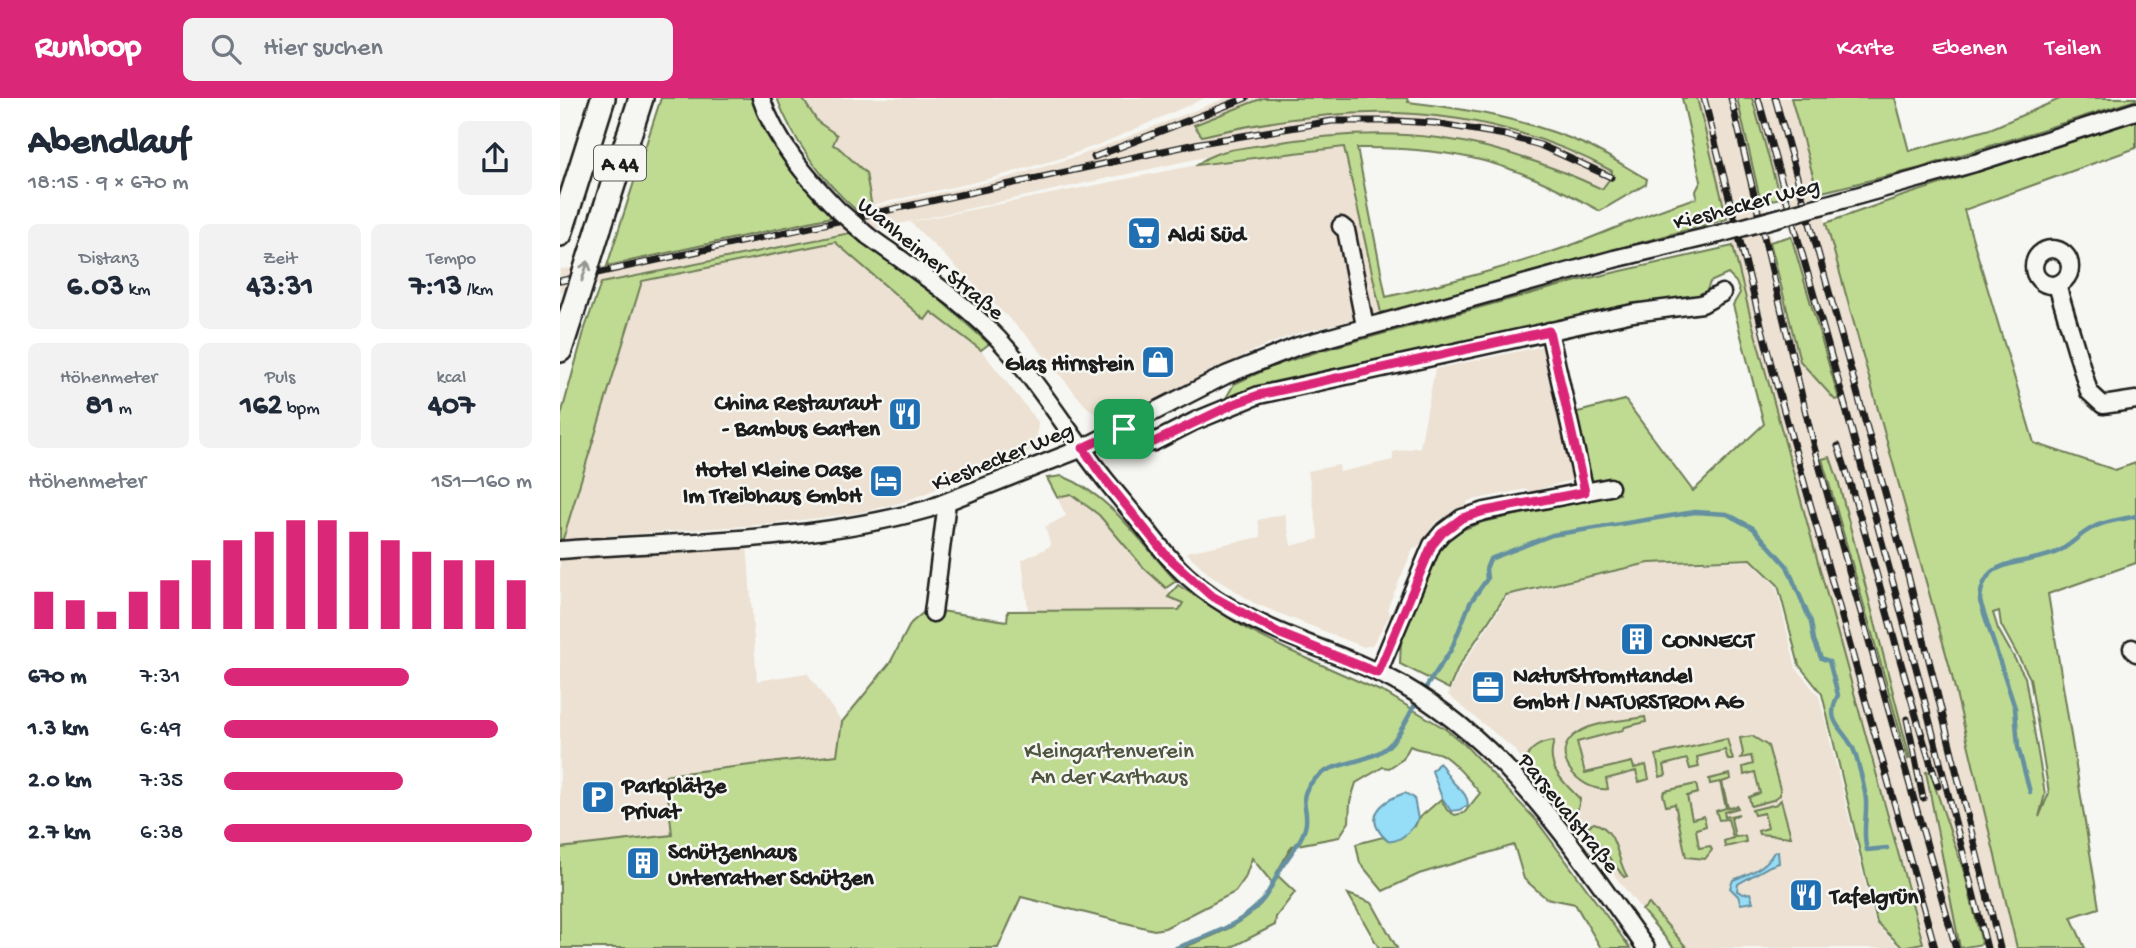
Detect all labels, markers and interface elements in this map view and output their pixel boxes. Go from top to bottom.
search box [183,18,673,81]
text: Runloop [35,30,141,68]
icon: search [207,30,245,68]
text: Hier suchen [263,34,383,65]
text: Karte [1837,35,1894,64]
text: Ebenen [1932,35,2007,64]
text: Teilen [2045,35,2101,64]
button: share [458,121,532,195]
text: Abendlauf [28,122,189,166]
road number: A 44 [594,146,646,180]
text: 18:15 · 9 × 670 m [28,170,189,197]
street label: Kieshecker Weg [1671,173,1823,238]
street label: Wanheimer Straße [851,192,1010,328]
supermarket icon: Aldi Süd [1125,214,1163,252]
place label: Aldi Süd [1167,223,1248,250]
text: Distanz [79,248,138,271]
text: Zeit [263,248,297,271]
text: Tempo [426,248,476,271]
one-way arrow [580,260,593,282]
text: 6.03 [67,271,124,306]
text: 43:31 [247,271,313,306]
text: 7:13 [409,271,462,306]
text: km [124,279,151,302]
text: /km [462,279,493,302]
shop icon: Glas Hirnstein [1139,343,1177,381]
place label: Glas Hirnstein [1005,352,1135,379]
text: Höhenmeter [60,367,157,390]
text: Puls [265,367,295,390]
text: kcal [436,367,466,390]
text: 81 [85,390,114,425]
text: 162 [240,390,282,425]
text: 407 [428,390,475,425]
place label: China Restauraut - Bambus Garten [715,391,883,444]
restaurant icon: China Restauraut - Bambus Garten [886,395,924,433]
text: m [114,398,132,421]
text: bpm [282,398,320,421]
pin [1094,399,1154,459]
icon: arrive [1105,410,1143,448]
street label: Kieshecker Weg [929,418,1078,499]
place label: Hotel Kleine Oase Im Treibhaus GmbH [683,458,863,511]
hotel icon: Hotel Kleine Oase Im Treibhaus GmbH [867,462,905,500]
text: Höhenmeter [28,469,146,496]
text: 151–160 m [431,469,532,496]
building icon: CONNECT [1618,620,1656,658]
place label: CONNECT [1662,629,1756,656]
text: 670 m [28,664,86,691]
text: 7:31 [140,664,180,691]
place label: NaturStromHandel GmbH / NATURSTROM AG [1513,664,1745,717]
office icon: NaturStromHandel GmbH / NATURSTROM AG [1469,668,1507,706]
text: 1.3 km [28,716,88,743]
text: 6:49 [140,716,181,743]
park label: Kleingartenverein An der Karthaus [1024,739,1194,792]
street label: Parsevalstraße [1510,748,1625,881]
text: 2.0 km [28,768,92,795]
text: 7:35 [140,768,183,795]
place label: Parkplätze Privat [620,774,728,827]
parking icon: Parkplätze Privat [579,778,617,816]
text: 2.7 km [28,820,91,847]
text: 6:38 [140,820,183,847]
place label: Schützenhaus Unterrather Schützen [668,840,875,893]
building icon: Schützenhaus Unterrather Schützen [624,844,662,882]
restaurant icon: Tafelgrün [1787,876,1825,914]
place label: Tafelgrün [1828,885,1920,912]

